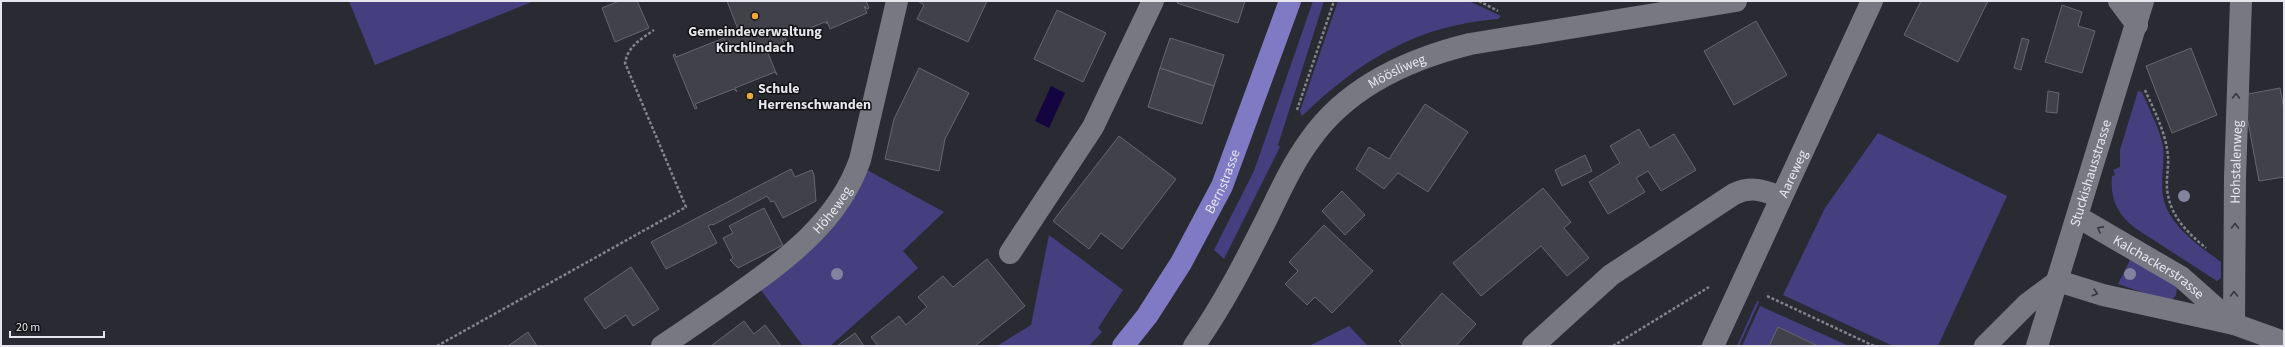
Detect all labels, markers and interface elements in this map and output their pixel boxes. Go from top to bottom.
marker: Gemeindeverwaltung Kirchlindach [750,11,760,21]
place label: Gemeindeverwaltung Kirchlindach [688,22,822,58]
street label: Möösliweg [1364,49,1429,94]
place label: Schule Herrenschwanden [758,79,871,115]
marker: Schule Herrenschwanden [745,91,755,101]
one-way arrow [2232,93,2241,99]
street label: Stuckishausstrasse [2065,117,2117,229]
street label: Hohstalenweg [2226,120,2248,204]
street label: Bernstrasse [1200,147,1246,217]
street label: Aareweg [1774,147,1813,201]
street label: Höheweg [808,183,857,239]
one-way arrow [2231,223,2239,229]
one-way arrow [2096,226,2104,234]
street label: Kalchackerstrasse [2109,231,2208,304]
one-way arrow [2091,288,2098,296]
one-way arrow [2230,291,2238,297]
scale bar [10,313,104,339]
text: 20 m [16,319,40,336]

